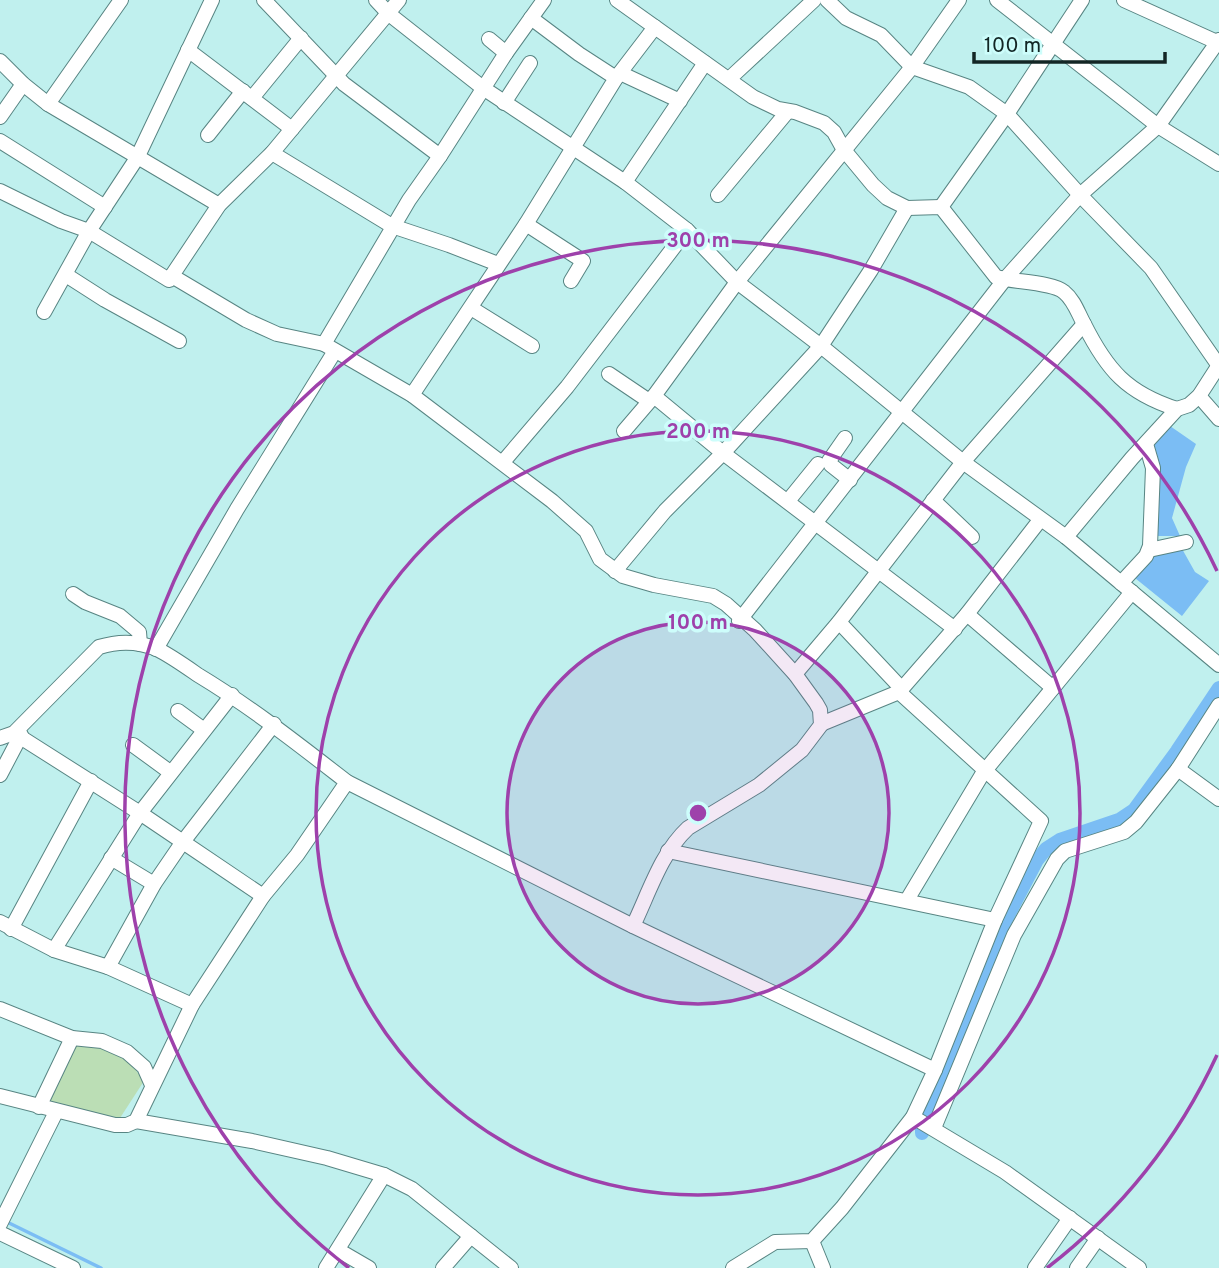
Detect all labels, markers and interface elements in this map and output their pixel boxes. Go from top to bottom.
scale bar [974,21,1165,65]
text: 100 m [984,33,1041,60]
text: 300 m [666,228,730,255]
text: 200 m [666,419,730,446]
text: 100 m [668,610,728,637]
centre of rings [686,801,710,825]

